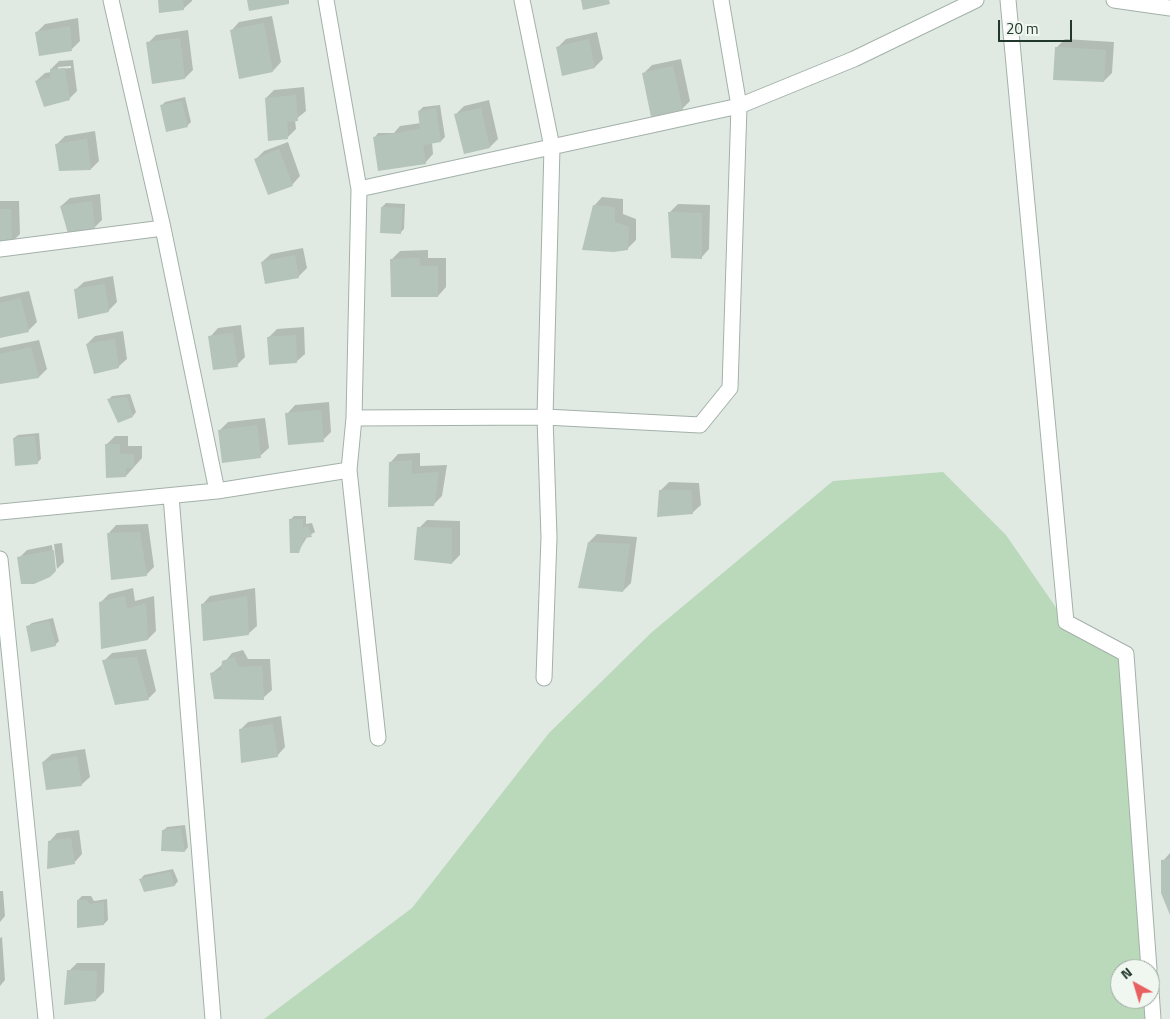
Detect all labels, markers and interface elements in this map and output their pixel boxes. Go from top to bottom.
scale bar [1000,10,1074,42]
text: 20 m [1006,17,1039,40]
north arrow [1110,959,1160,1009]
text: N [1115,962,1136,984]

